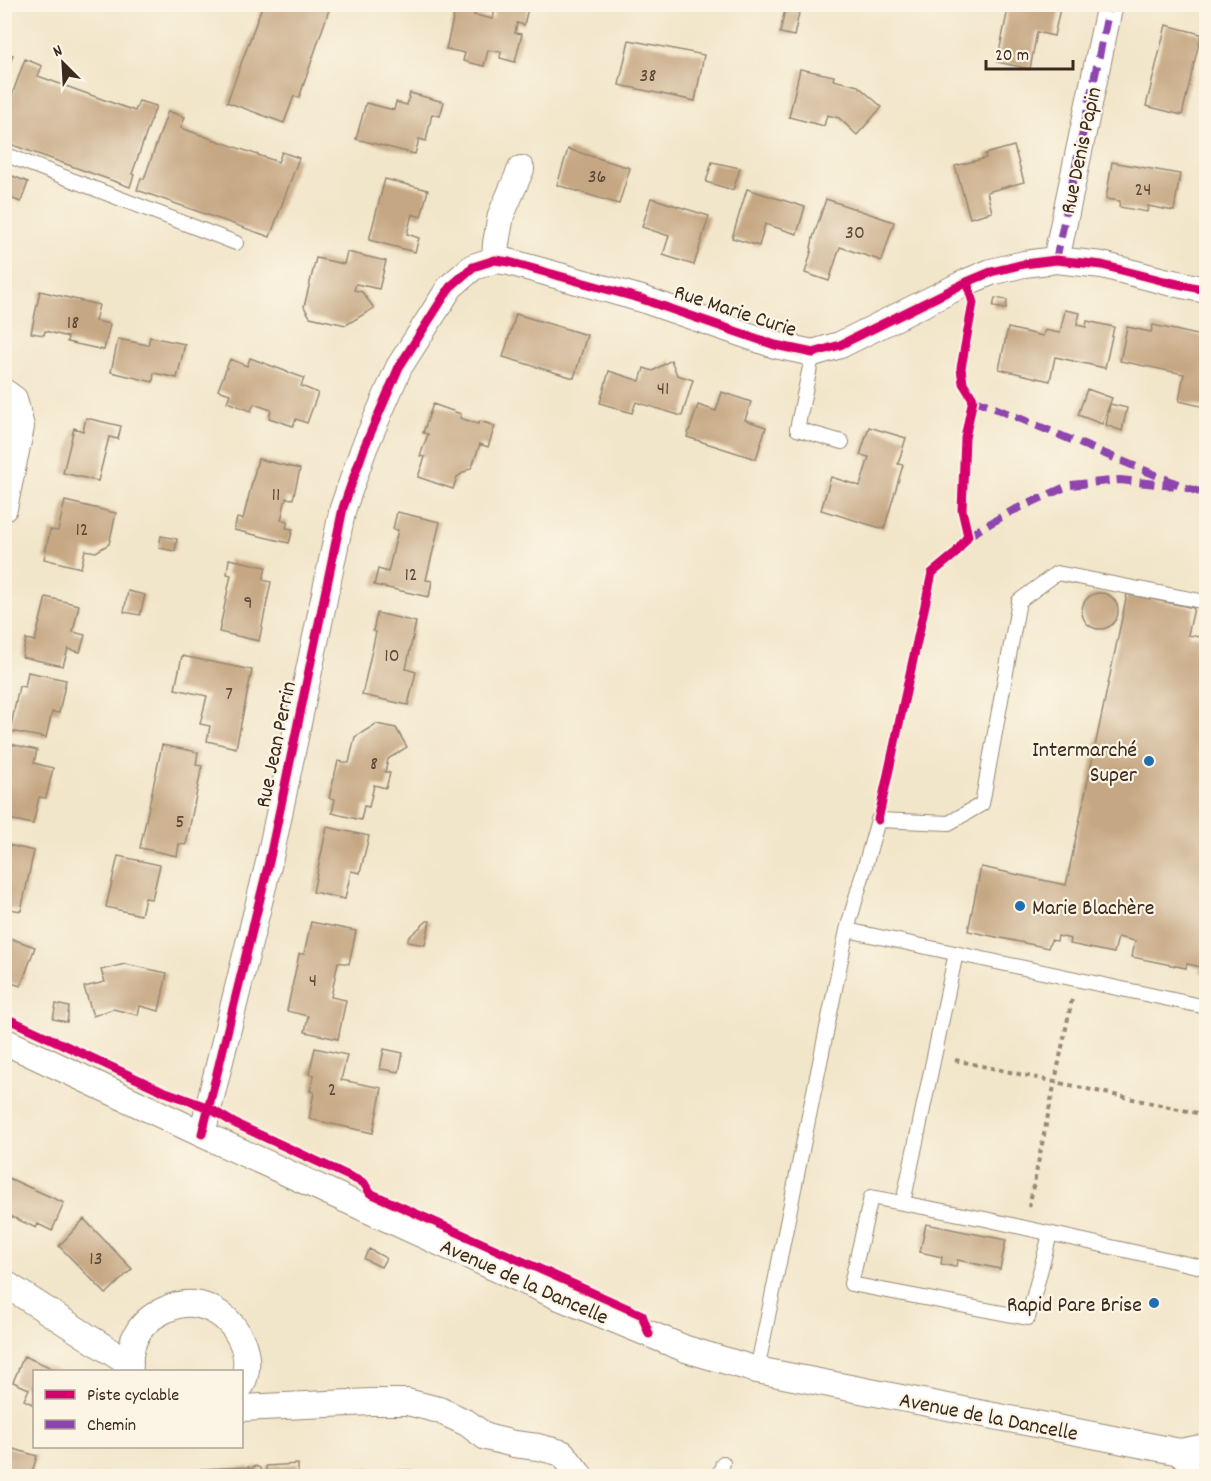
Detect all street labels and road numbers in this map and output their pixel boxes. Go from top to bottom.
street label: Rue Denis Papin [1054,84,1111,217]
street label: Rue Marie Curie [670,278,800,347]
street label: Rue Jean Perrin [249,679,306,811]
street label: Avenue de la Dancelle [434,1232,613,1334]
street label: Avenue de la Dancelle [896,1386,1080,1451]

